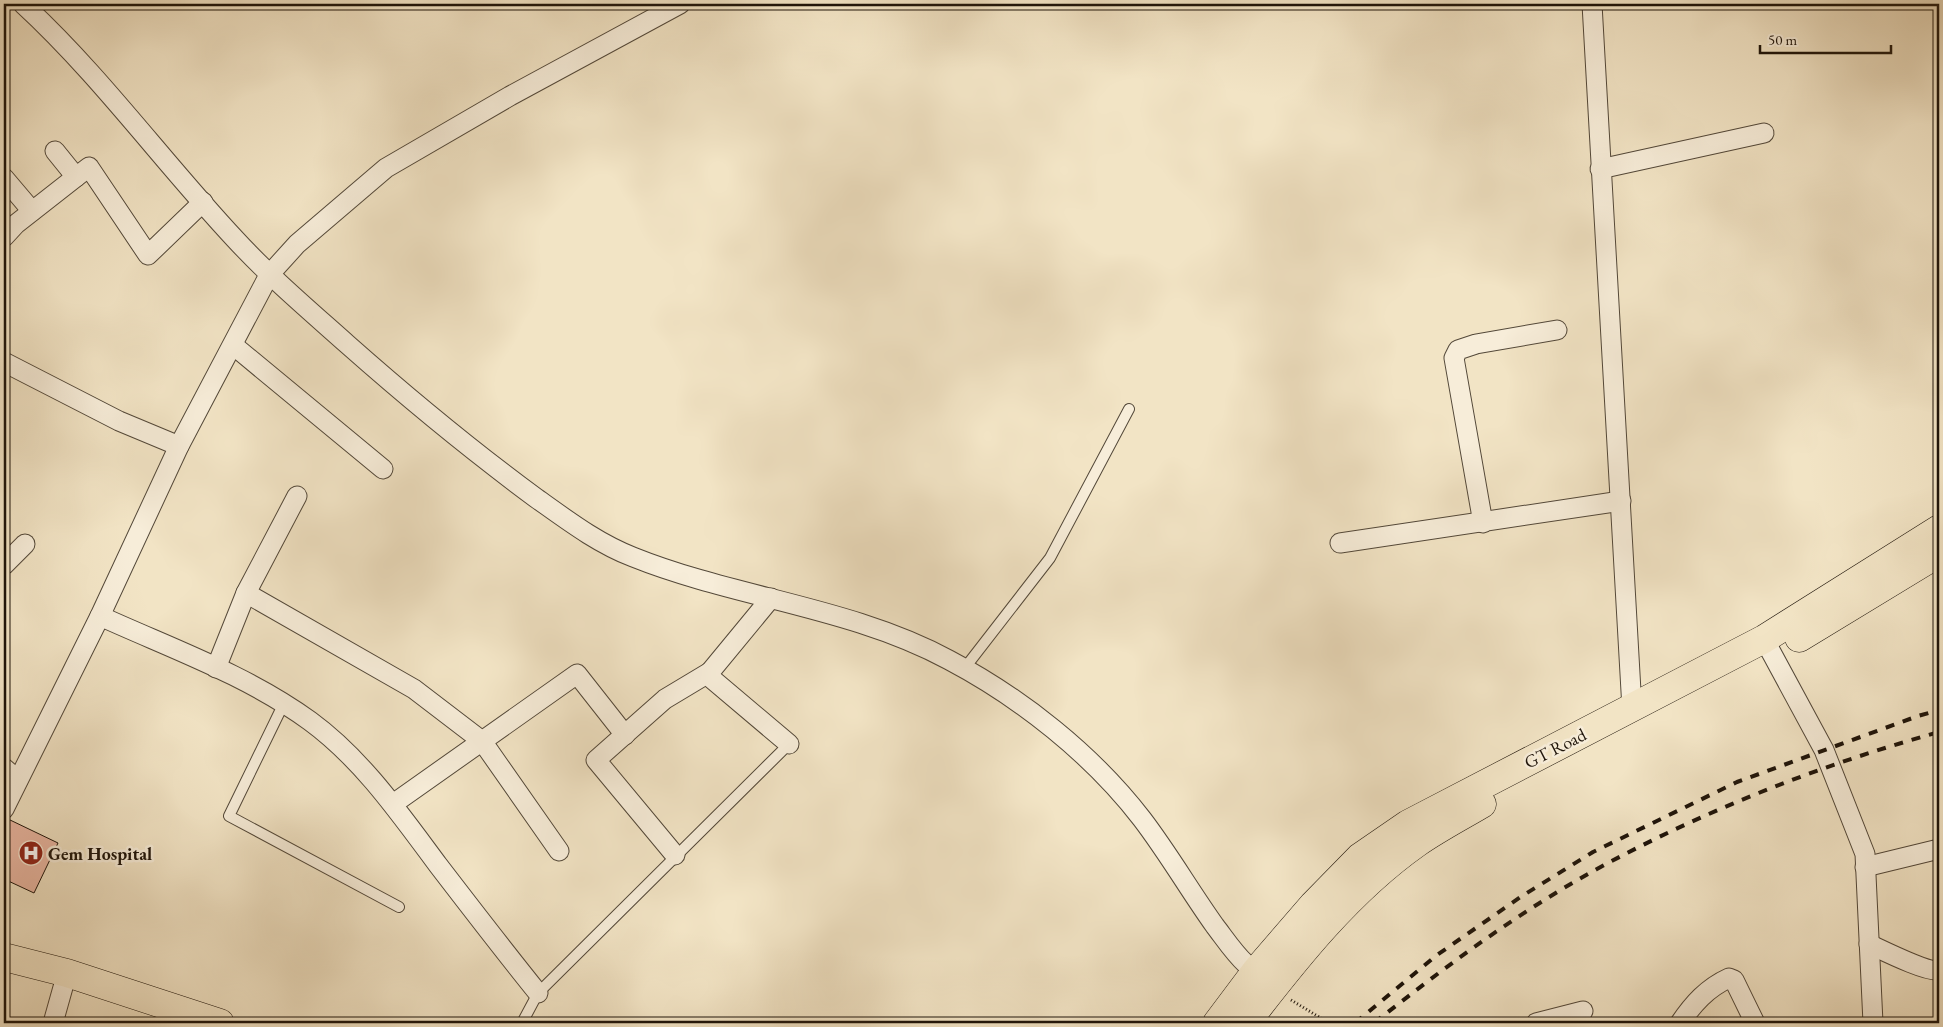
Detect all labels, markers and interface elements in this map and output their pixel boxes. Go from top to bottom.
scale bar [1760,22,1892,54]
text: 50 m [1768,30,1797,49]
street label: GT Road [1520,722,1591,773]
hospital icon: Gem Hospital [18,840,44,866]
place label: Gem Hospital [48,842,152,865]

